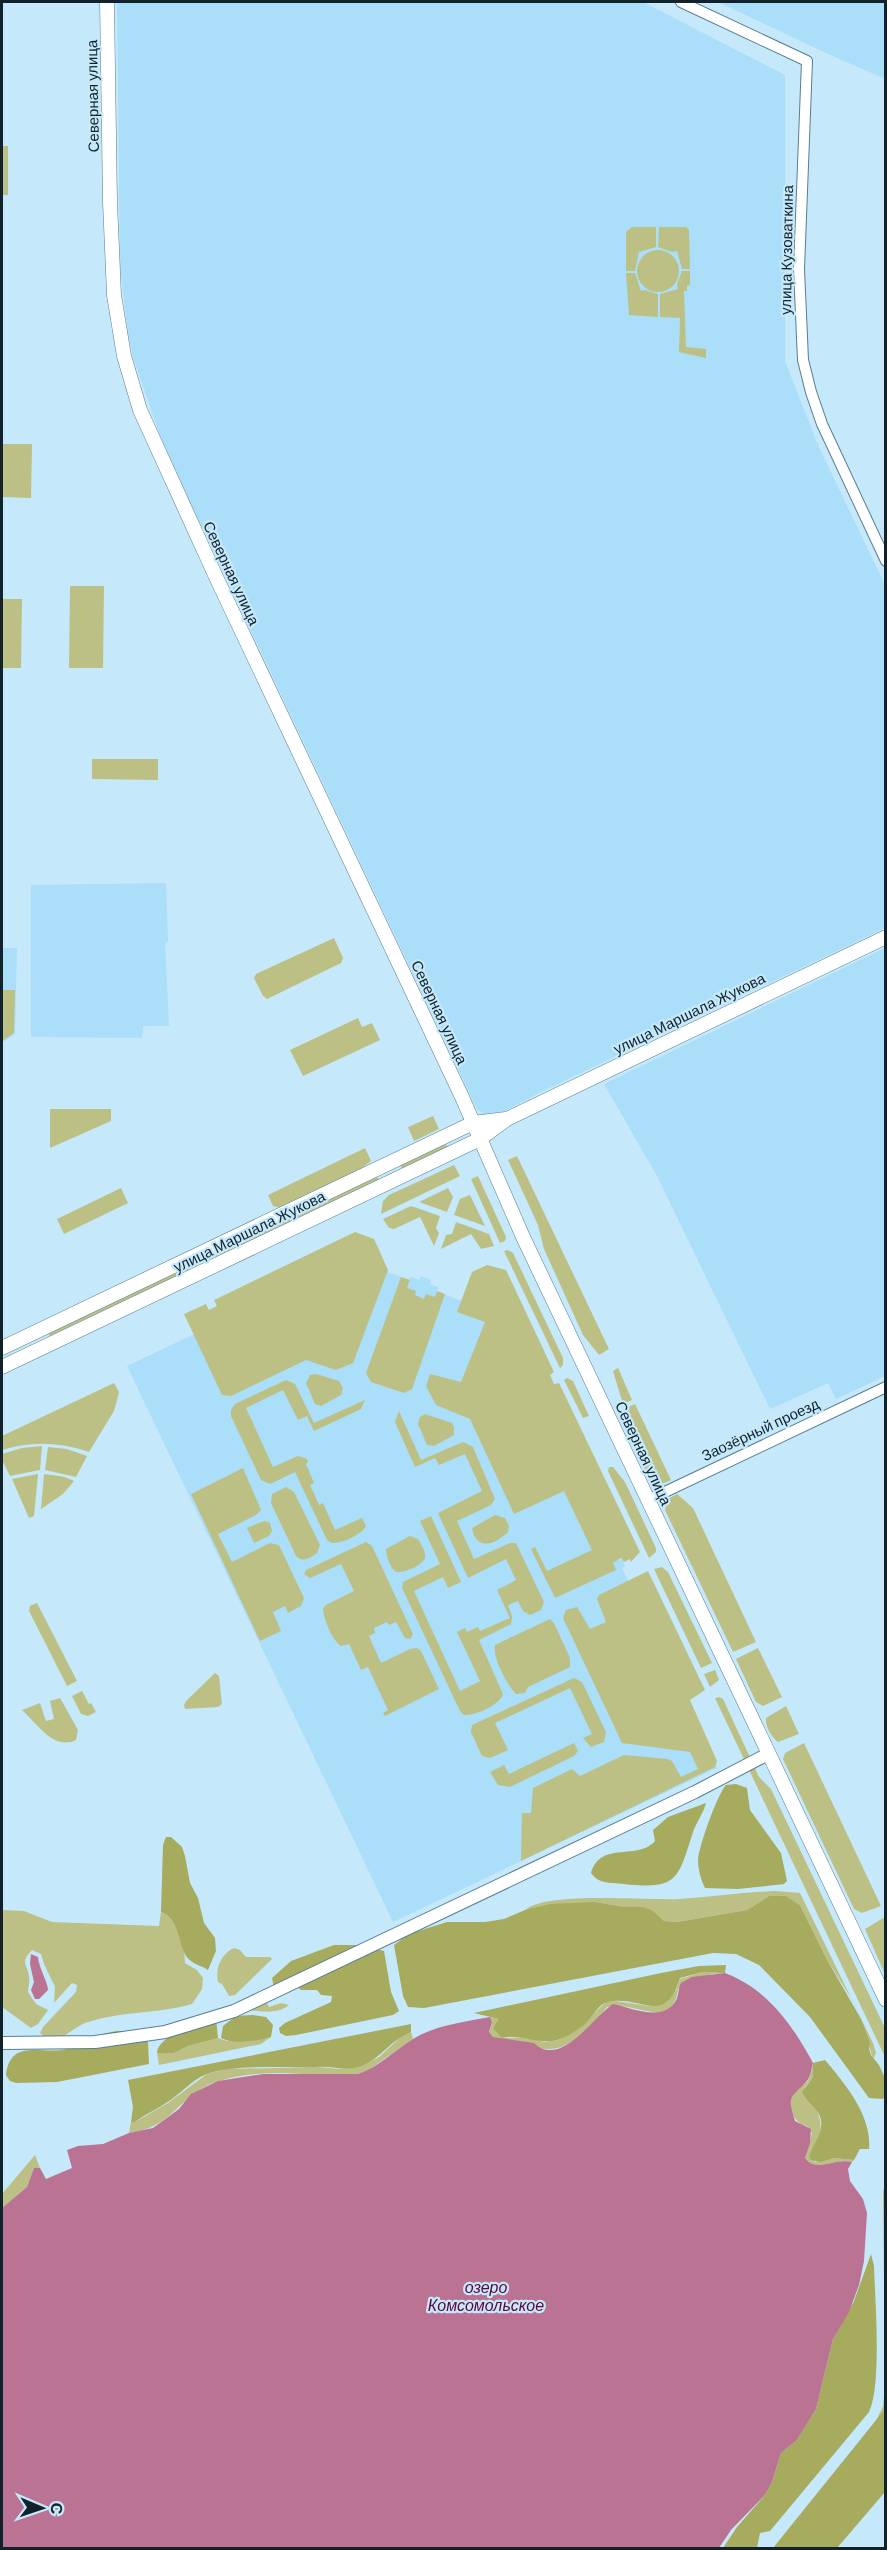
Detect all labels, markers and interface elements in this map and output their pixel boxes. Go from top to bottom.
street label: Северная улица [82,39,102,152]
street label: улица Кузоваткина [776,184,796,315]
street label: Северная улица [200,518,264,628]
street label: Северная улица [408,957,472,1067]
street label: улица Маршала Жукова [610,968,768,1058]
street label: улица Маршала Жукова [170,1186,328,1276]
street label: Заозёрный проезд [698,1394,822,1464]
street label: Северная улица [612,1398,676,1508]
water label: озеро Комсомольское [428,2277,544,2314]
north arrow [12,2478,72,2538]
text: С [48,2502,67,2515]

